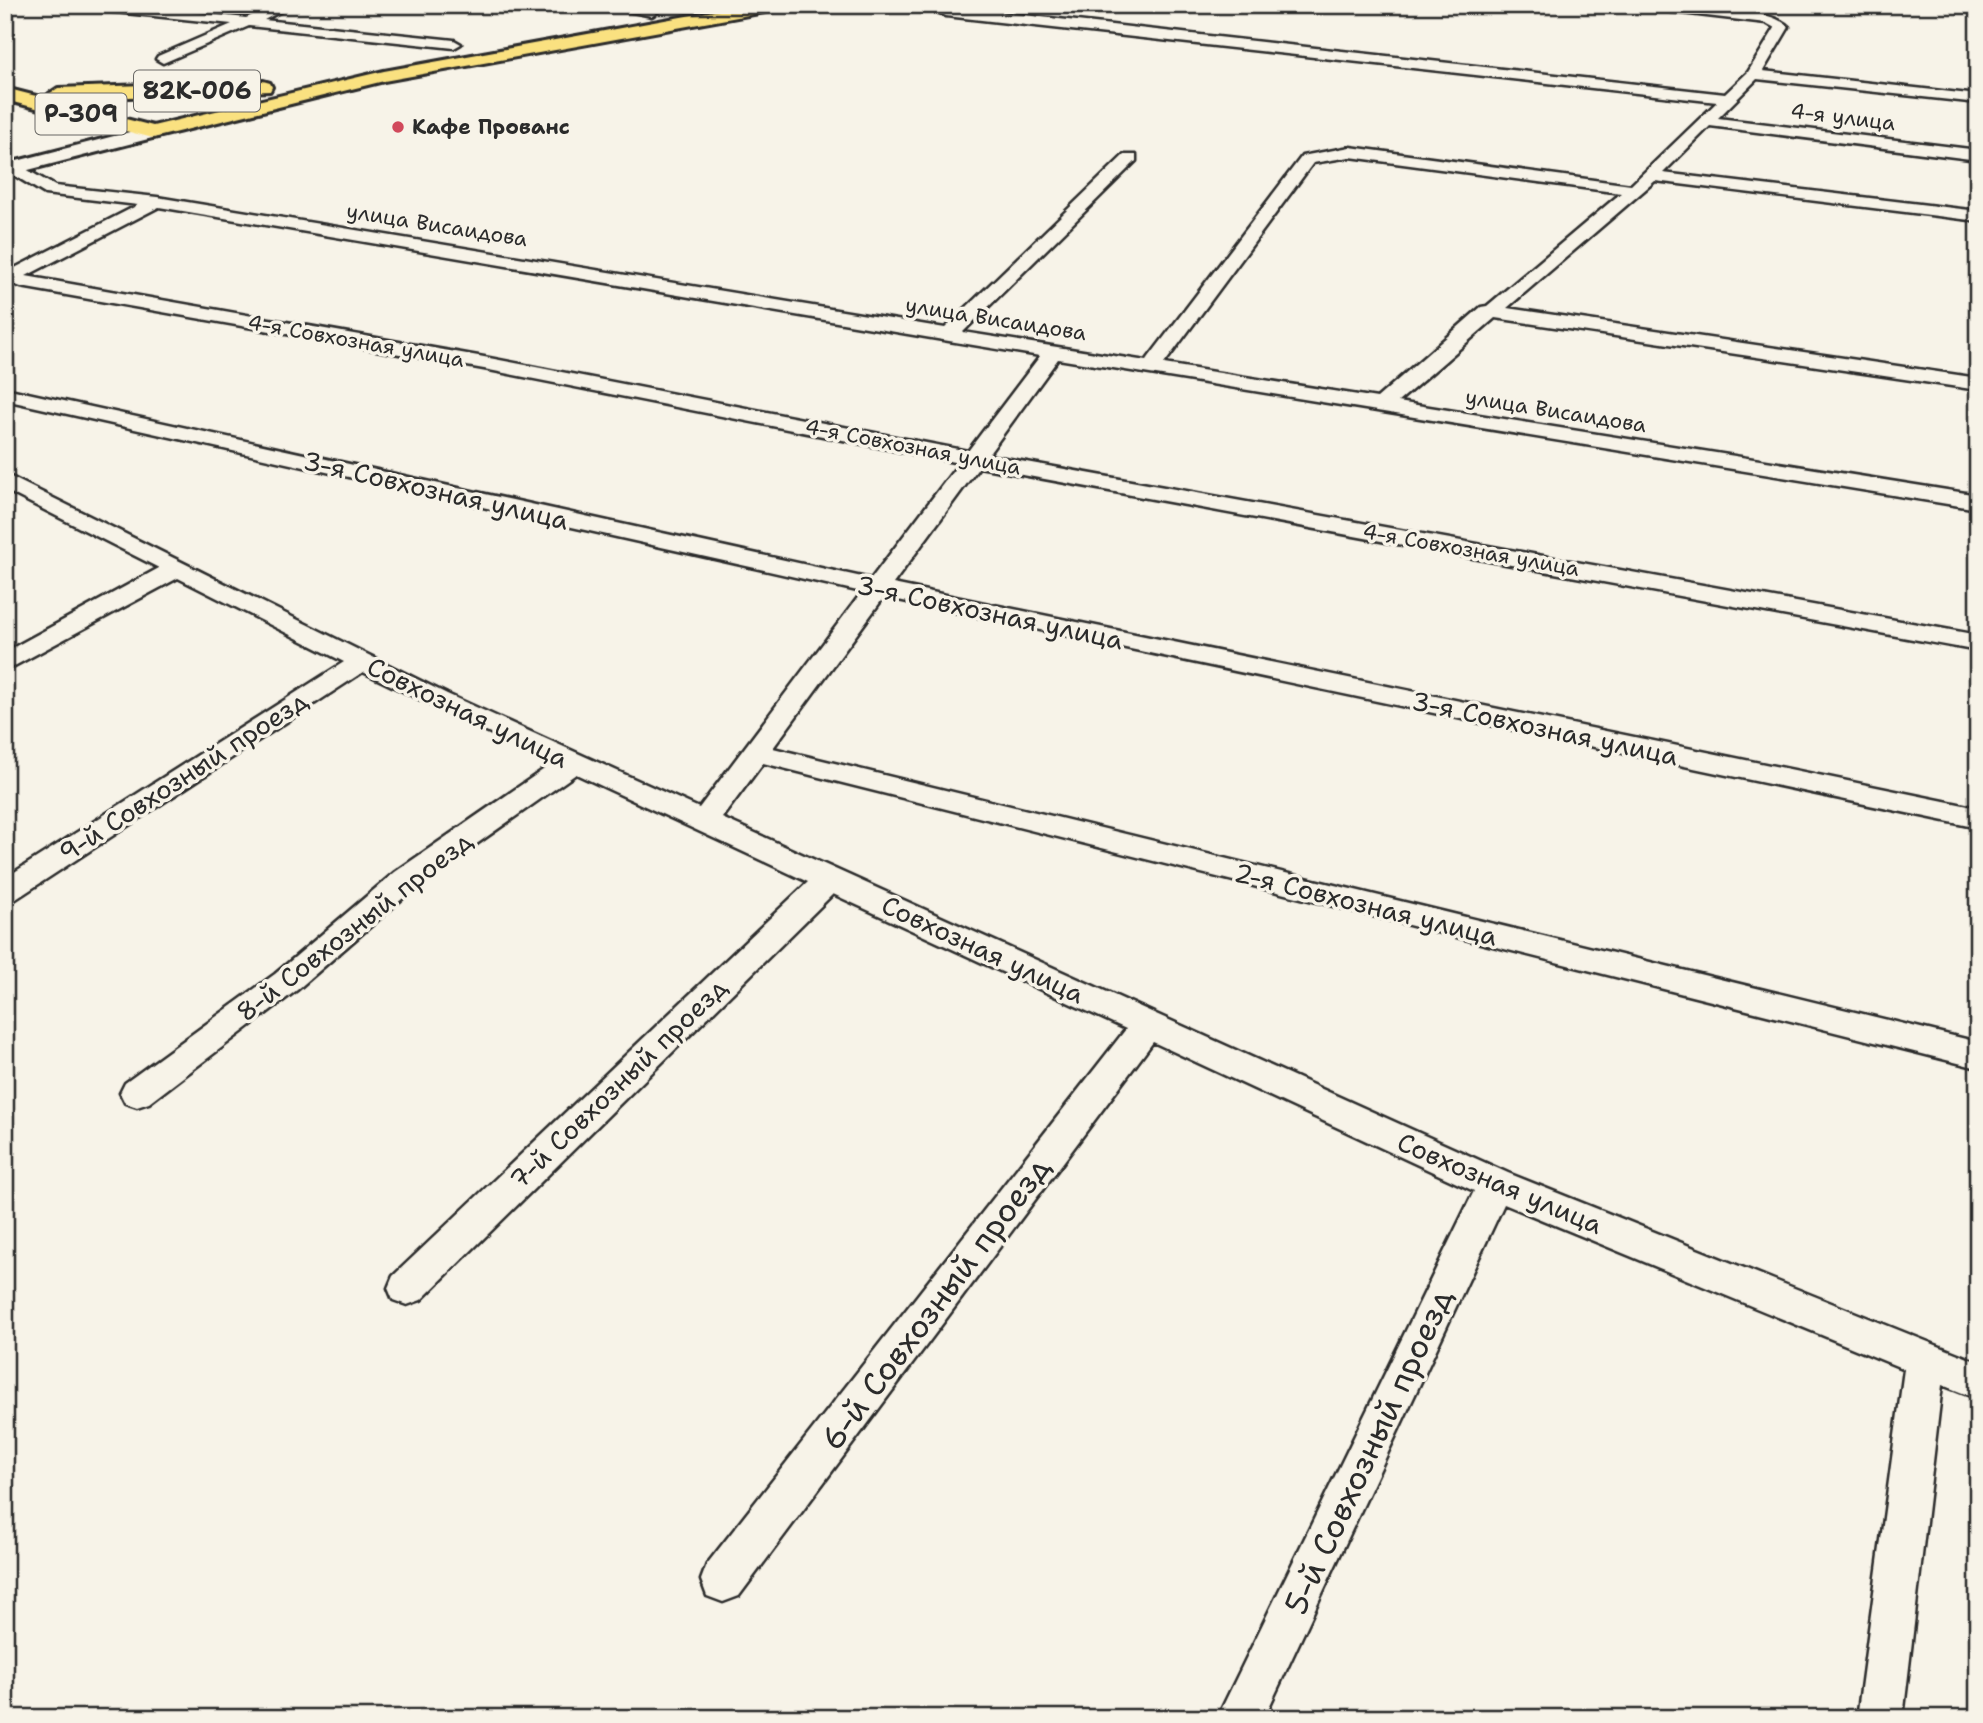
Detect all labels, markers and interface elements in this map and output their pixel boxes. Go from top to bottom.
road number: 82К-006 [134,70,260,112]
road number: Р-309 [36,93,126,134]
street label: 4-я улица [1789,97,1897,137]
place label: Кафе Прованс [412,113,570,141]
marker: Кафе Прованс [390,119,406,135]
street label: улица Висаидова [344,197,530,253]
street label: улица Висаидова [903,291,1089,347]
street label: 4-я Совхозная улица [245,308,467,374]
street label: улица Висаидова [1463,383,1649,439]
street label: 4-я Совхозная улица [803,412,1023,482]
street label: 3-я Совхозная улица [300,442,572,538]
street label: 4-я Совхозная улица [1360,517,1582,583]
street label: 3-я Совхозная улица [854,567,1126,657]
street label: Совхозная улица [362,648,574,776]
street label: 9-й Совхозный проезд [52,682,315,870]
street label: 3-я Совхозная улица [1409,683,1681,773]
street label: 8-й Совхозный проезд [229,823,479,1029]
street label: 2-я Совхозная улица [1231,854,1501,954]
street label: Совхозная улица [876,887,1090,1011]
street label: 7-й Совхозный проезд [502,969,735,1196]
street label: Совхозная улица [1392,1124,1608,1242]
street label: 6-й Совхозный проезд [810,1147,1060,1459]
street label: 5-й Совхозный проезд [1274,1281,1462,1621]

